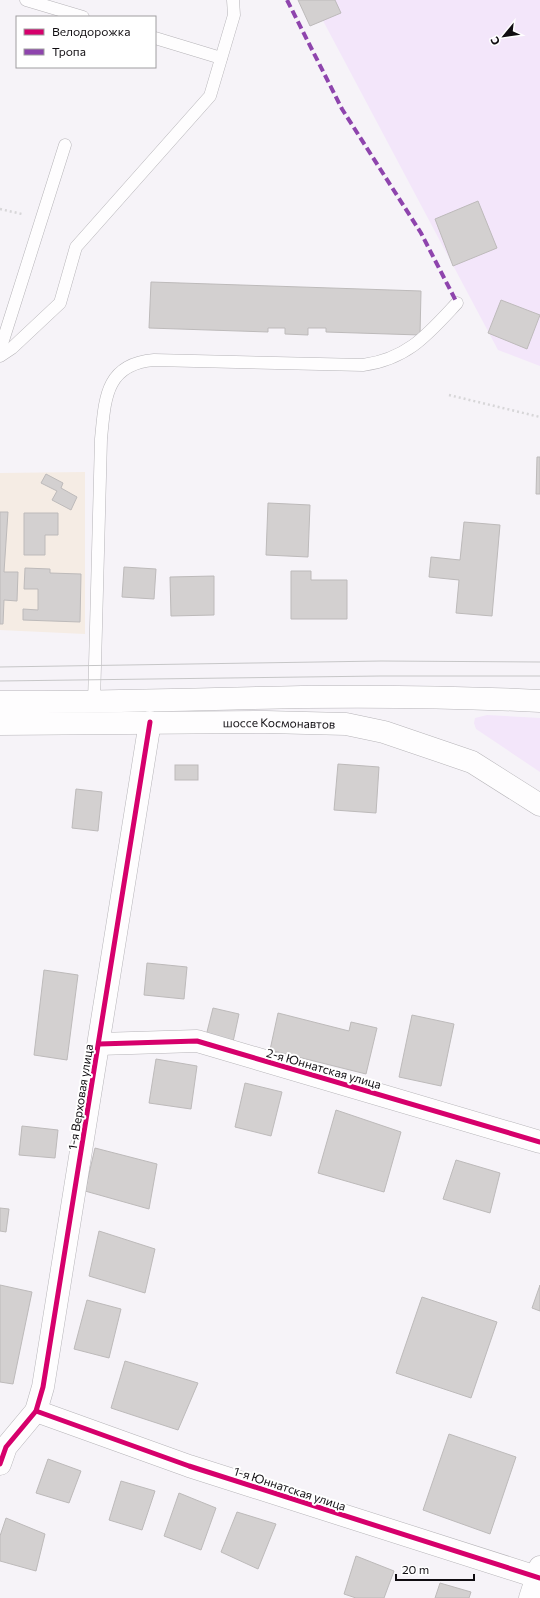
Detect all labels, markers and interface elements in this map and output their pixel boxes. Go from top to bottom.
legend [16,16,156,68]
north arrow [484,16,524,56]
text: Велодорожка [52,24,130,38]
text: С [487,34,502,48]
text: Тропа [52,44,86,58]
street label: шоссе Космонавтов [223,715,335,731]
street label: 1-я Верховая улица [65,1043,95,1151]
street label: 2-я Юннатская улица [265,1045,383,1091]
street label: 1-я Юннатская улица [232,1463,348,1513]
scale bar [396,1556,474,1582]
text: 20 m [402,1562,429,1576]

